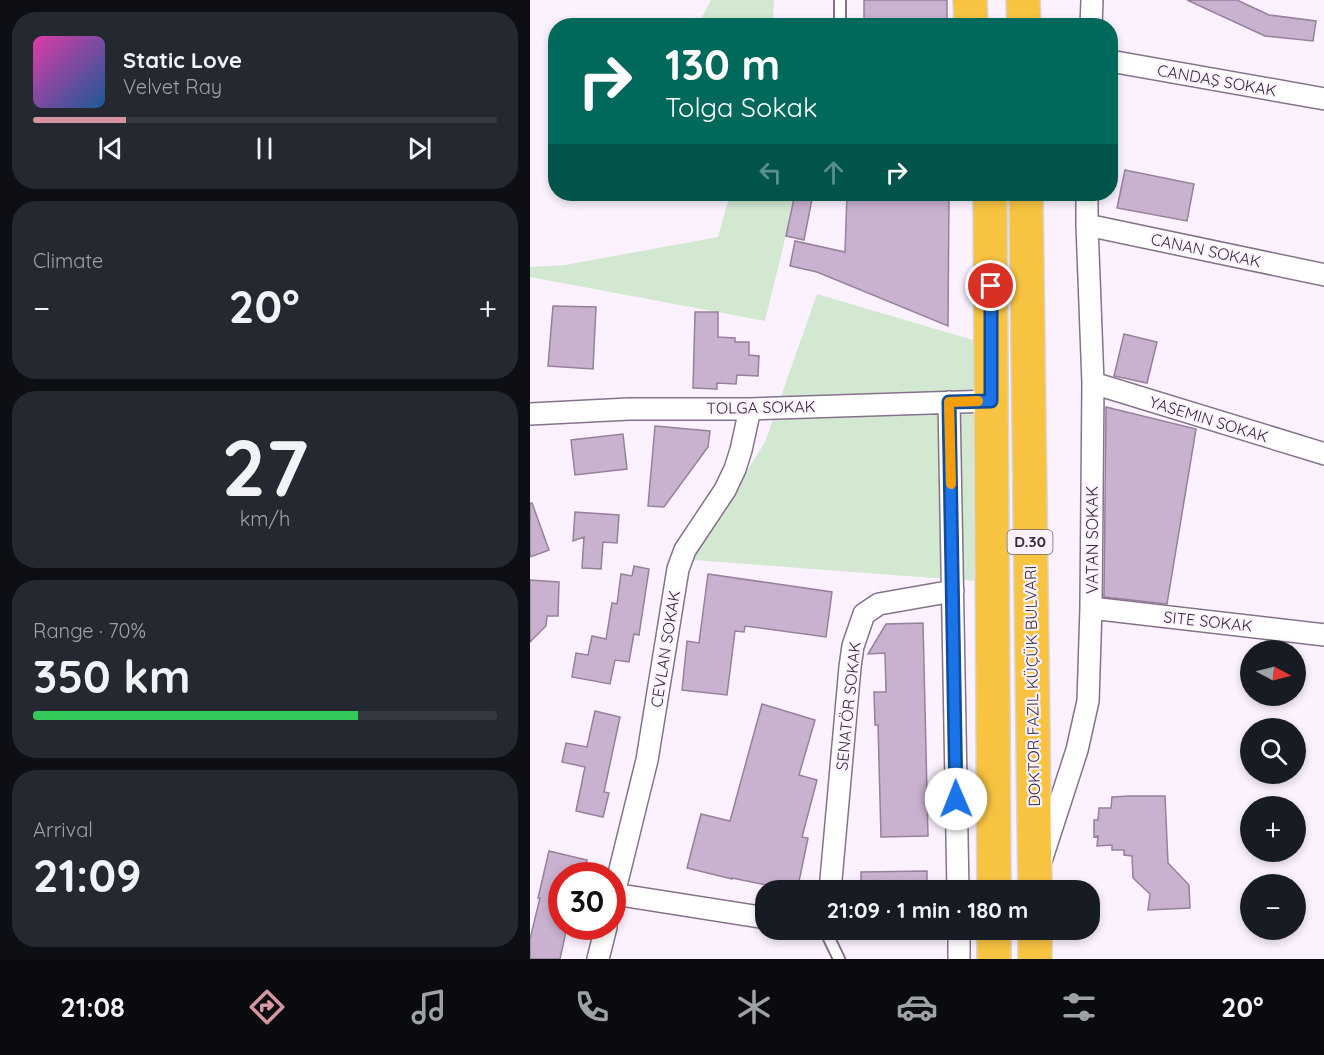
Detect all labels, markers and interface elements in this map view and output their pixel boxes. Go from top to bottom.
text: 130 m [665,38,780,91]
icon: right [566,42,644,120]
text: Static Love [123,46,242,74]
street label: CANDAŞ SOKAK [1156,60,1278,100]
text: Velvet Ray [123,74,222,99]
text: Tolga Sokak [665,90,817,124]
icon: previous [94,132,127,165]
icon: pause [248,132,281,165]
icon: next [403,132,436,165]
icon: left [754,156,787,189]
icon: ahead [817,156,850,189]
icon: right [880,156,913,189]
street label: CANAN SOKAK [1149,229,1263,271]
text: Climate [33,248,103,273]
pin [965,260,1016,311]
icon: arrive [974,269,1007,302]
text: 20° [229,278,300,334]
text: − [33,287,50,328]
text: + [478,287,497,328]
street label: YASEMIN SOKAK [1147,391,1271,447]
street label: TOLGA SOKAK [706,396,816,418]
text: 27 [221,418,309,516]
street label: VATAN SOKAK [1082,486,1102,594]
text: km/h [240,506,290,531]
road number: D.30 [1008,530,1052,554]
street label: DOKTOR FAZIL KÜÇÜK BULVARI [1020,565,1044,807]
street label: CEVLAN SOKAK [646,589,684,709]
street label: SITE SOKAK [1163,606,1254,636]
text: Range · 70% [33,618,146,643]
street label: SENATÖR SOKAK [831,640,865,771]
north arrow [1240,640,1306,706]
map controls [1240,640,1306,940]
text: 350 km [33,648,190,704]
button: search [1240,718,1306,784]
position arrow [924,767,988,831]
button: + [1240,796,1306,862]
text: Arrival [33,817,93,842]
text: 21:09 [33,847,142,903]
speed limit sign: 30 [548,862,626,940]
button: − [1240,874,1306,940]
text: 21:09 · 1 min · 180 m [827,896,1028,924]
icon: directions [246,986,288,1028]
icon: music [408,986,450,1028]
icon: phone [571,986,613,1028]
icon: climate [733,986,775,1028]
icon: car [896,986,938,1028]
icon: filters [1058,986,1100,1028]
text: 21:08 [60,990,125,1024]
text: 20° [1221,990,1264,1024]

